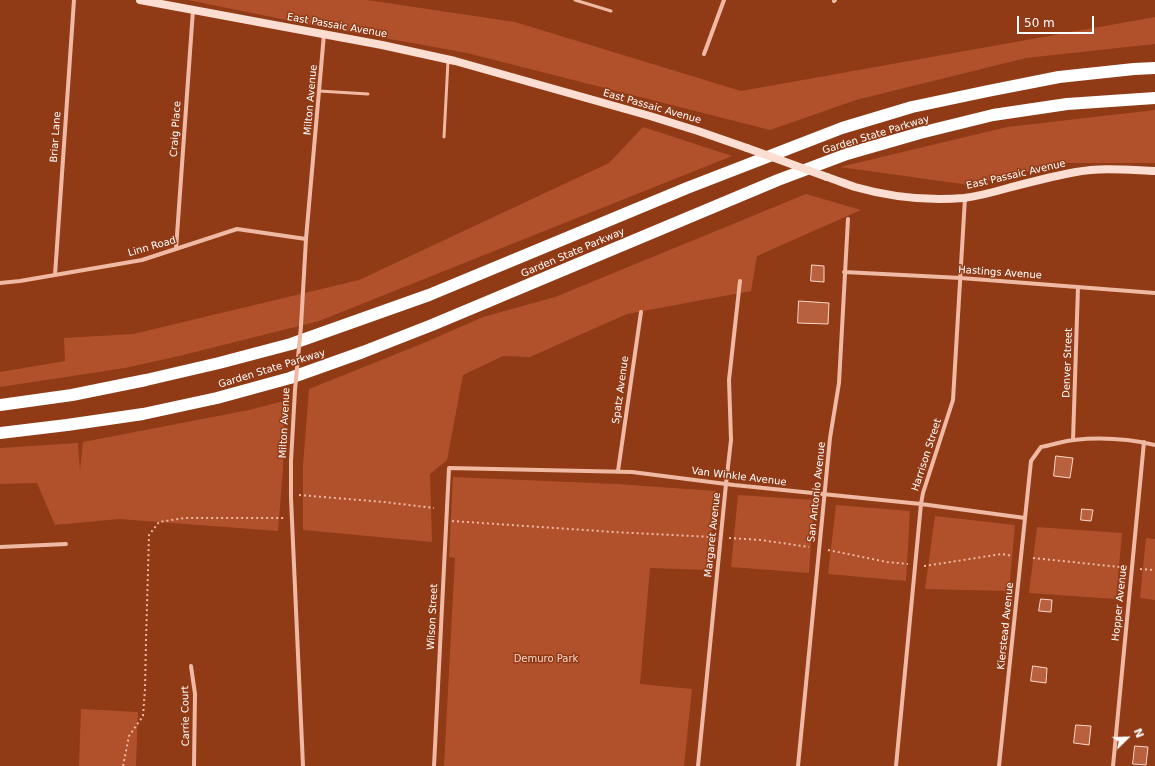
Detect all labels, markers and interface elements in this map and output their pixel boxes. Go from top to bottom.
scale bar [1019,8,1096,34]
street label: East Passaic Avenue [286,11,388,41]
text: 50 m [1024,16,1055,30]
street label: Milton Avenue [302,64,320,136]
street label: East Passaic Avenue [602,87,702,127]
street label: Craig Place [168,101,184,157]
street label: Briar Lane [48,111,64,163]
street label: Garden State Parkway [821,113,931,157]
street label: East Passaic Avenue [965,158,1067,192]
street label: Garden State Parkway [519,226,627,280]
street label: Linn Road [127,234,177,260]
street label: Hastings Avenue [958,264,1042,282]
street label: Denver Street [1061,328,1075,398]
street label: Garden State Parkway [217,347,327,391]
street label: Spatz Avenue [610,355,632,425]
street label: Milton Avenue [277,387,293,459]
street label: Harrison Street [910,417,944,493]
street label: San Antonio Avenue [806,441,828,543]
street label: Van Winkle Avenue [691,465,787,489]
street label: Margaret Avenue [703,492,723,578]
street label: Hopper Avenue [1110,564,1130,642]
street label: Kierstead Avenue [995,582,1017,670]
street label: Wilson Street [425,584,441,650]
park label: Demuro Park [514,653,578,665]
street label: Carrie Court [179,686,193,746]
north arrow [1107,718,1147,758]
text: N [1131,726,1146,740]

